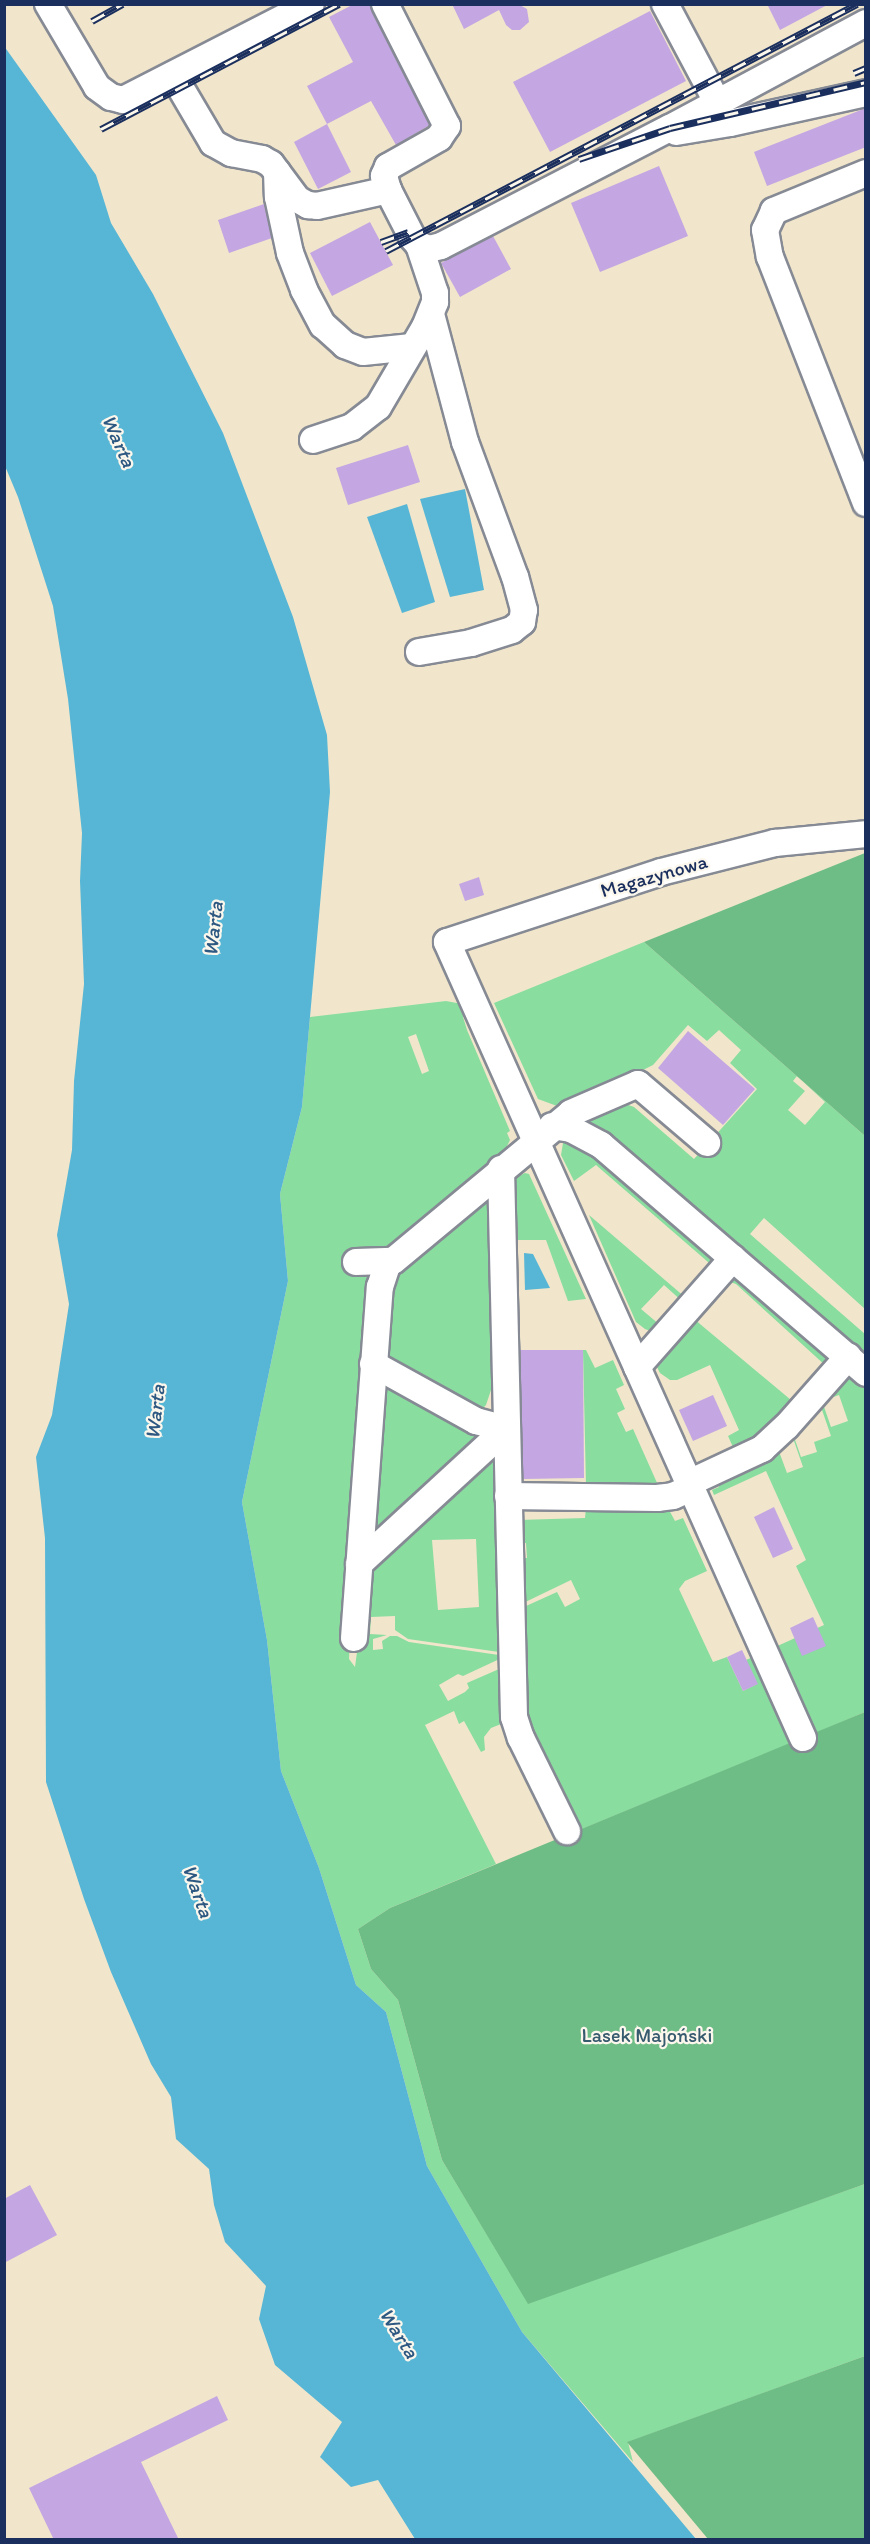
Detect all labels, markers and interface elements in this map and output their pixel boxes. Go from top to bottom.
water label: Warta [96,411,142,471]
street label: Magazynowa [598,849,710,903]
water label: Warta [198,901,228,957]
water label: Warta [140,1384,170,1440]
water label: Warta [177,1861,219,1921]
park label: Lasek Majoński [582,2023,712,2047]
water label: Warta [374,2303,424,2363]

